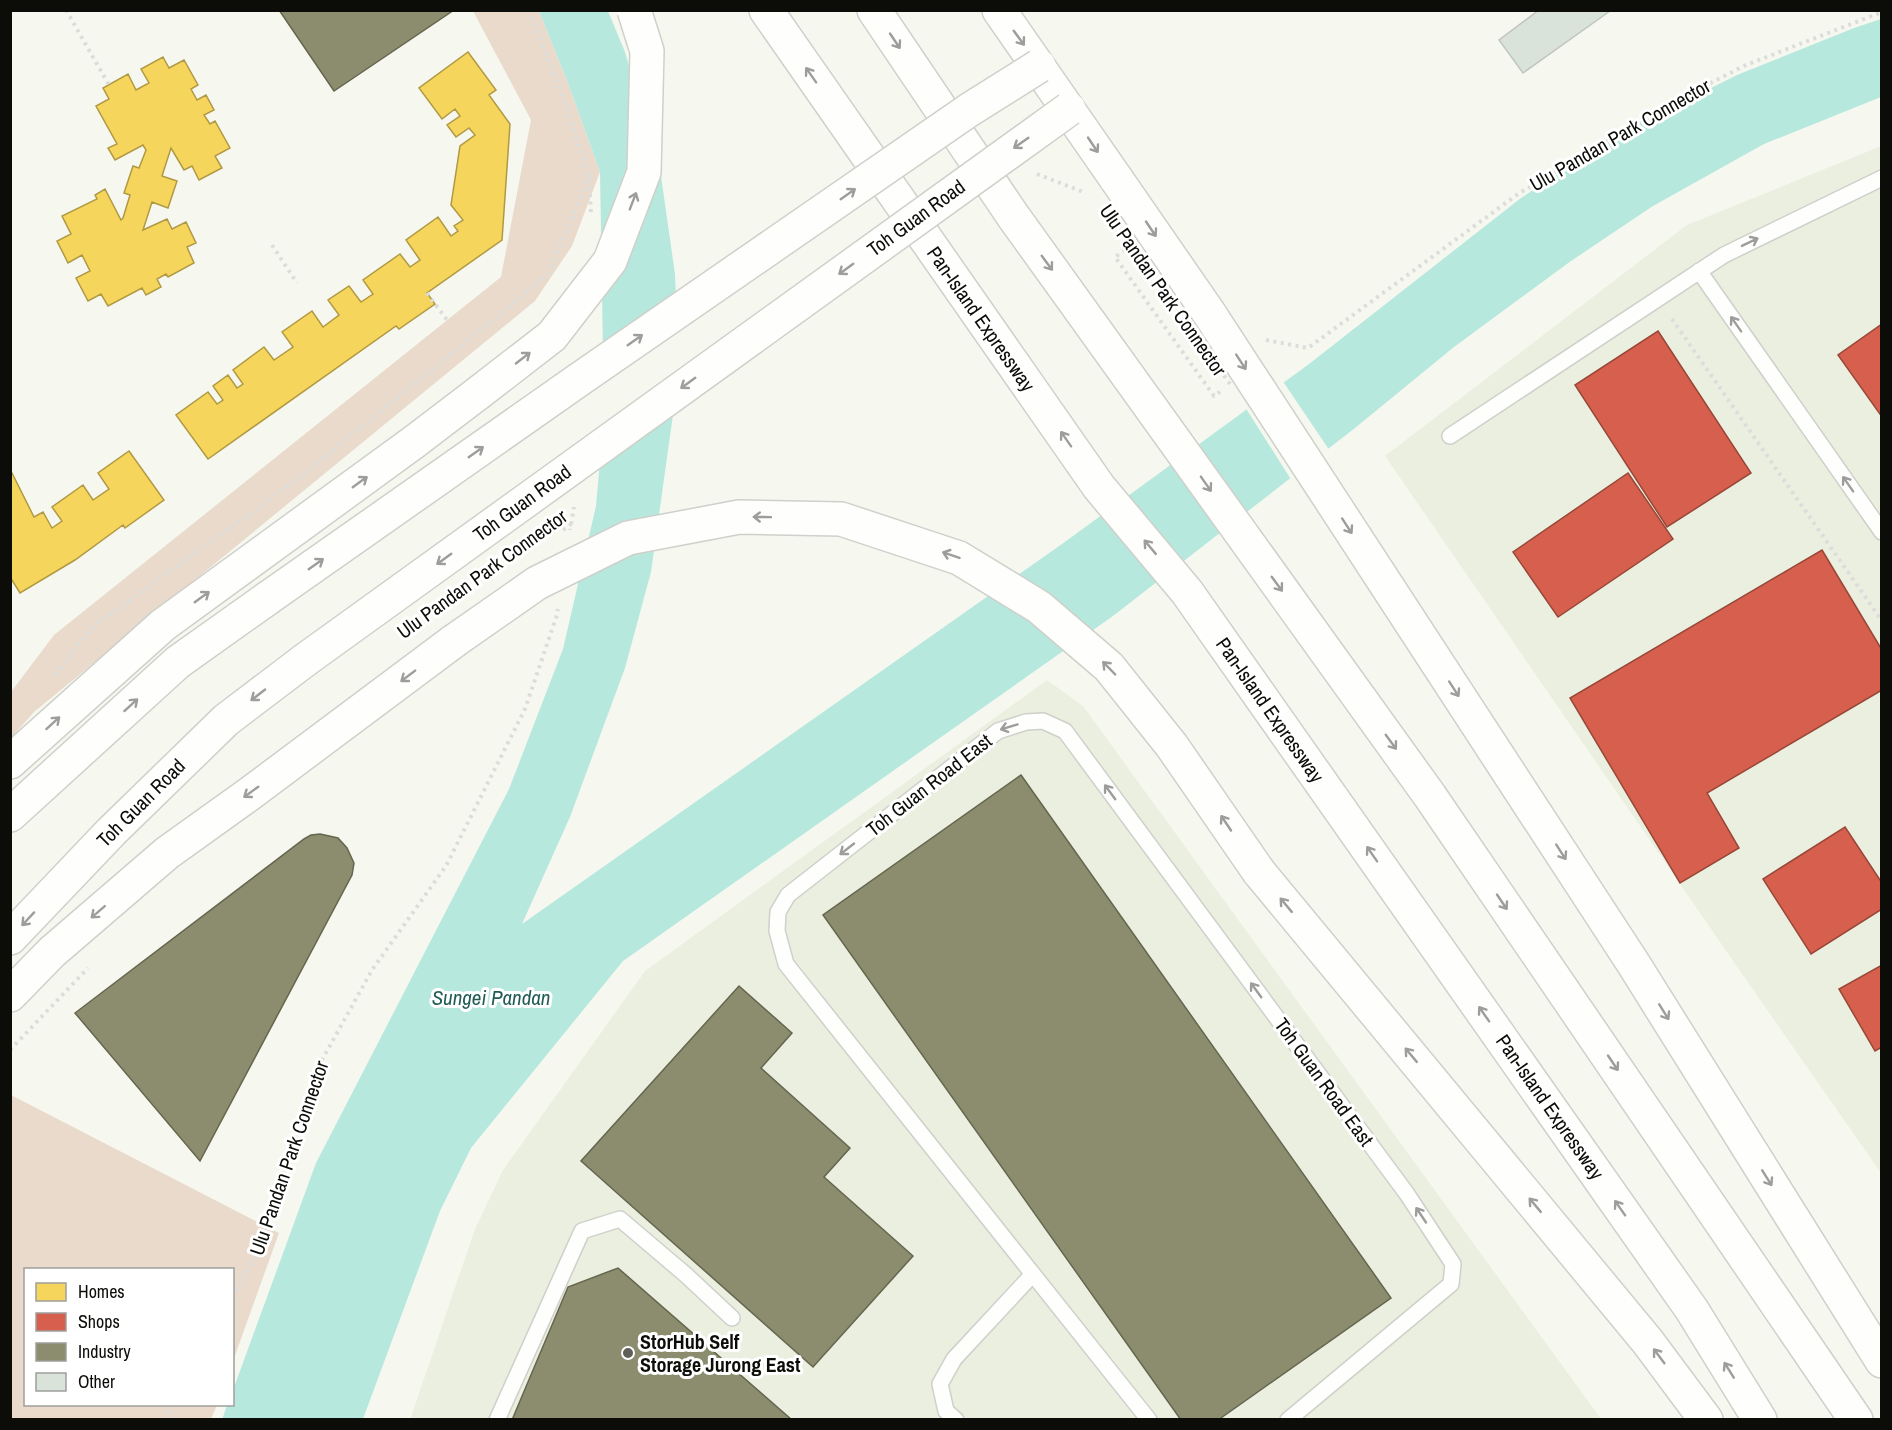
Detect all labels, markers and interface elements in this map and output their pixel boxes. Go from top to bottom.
one-way arrow [1013,30,1025,46]
one-way arrow [889,33,901,49]
one-way arrow [805,67,817,83]
street label: Ulu Pandan Park Connector [1525,72,1715,197]
one-way arrow [1087,136,1099,152]
one-way arrow [1013,137,1029,149]
street label: Toh Guan Road [861,173,970,262]
one-way arrow [839,188,856,200]
one-way arrow [628,193,639,211]
street label: Ulu Pandan Park Connector [1094,198,1233,382]
one-way arrow [1145,220,1157,236]
one-way arrow [1740,236,1758,247]
street label: Pan-Island Expressway [921,241,1042,397]
one-way arrow [1041,254,1054,270]
one-way arrow [838,263,854,275]
one-way arrow [1730,316,1742,333]
one-way arrow [627,334,643,346]
one-way arrow [515,352,531,365]
one-way arrow [1235,354,1247,370]
one-way arrow [680,377,696,389]
one-way arrow [1060,432,1072,448]
one-way arrow [467,446,483,458]
street label: Toh Guan Road [467,458,576,547]
one-way arrow [1200,475,1212,492]
one-way arrow [351,476,367,488]
one-way arrow [1842,476,1854,492]
street label: Ulu Pandan Park Connector [391,502,573,645]
one-way arrow [752,512,772,523]
one-way arrow [1341,517,1354,534]
one-way arrow [1143,539,1156,555]
one-way arrow [942,549,960,560]
one-way arrow [437,553,453,565]
one-way arrow [307,558,324,570]
one-way arrow [1270,576,1283,592]
one-way arrow [194,591,210,603]
street label: Pan-Island Expressway [1210,632,1331,788]
one-way arrow [1101,660,1116,675]
one-way arrow [400,669,416,682]
one-way arrow [1448,680,1460,697]
one-way arrow [251,689,267,702]
one-way arrow [123,698,138,712]
one-way arrow [46,716,61,730]
one-way arrow [1000,722,1019,733]
street label: Toh Guan Road East [860,727,997,842]
one-way arrow [1385,734,1397,750]
street label: Toh Guan Road [90,752,191,853]
one-way arrow [1104,785,1116,801]
one-way arrow [244,786,260,799]
one-way arrow [1220,816,1232,832]
one-way arrow [839,843,855,856]
one-way arrow [1555,843,1567,860]
one-way arrow [1366,847,1378,863]
one-way arrow [1496,893,1508,910]
one-way arrow [1280,897,1293,913]
one-way arrow [91,905,106,919]
one-way arrow [21,911,36,926]
water label: Sungei Pandan [432,983,550,1012]
one-way arrow [1250,983,1262,999]
one-way arrow [1658,1003,1670,1020]
one-way arrow [1478,1006,1490,1023]
street label: Toh Guan Road East [1269,1012,1380,1152]
street label: Pan-Island Expressway [1490,1029,1611,1185]
one-way arrow [1404,1047,1417,1063]
one-way arrow [1607,1054,1619,1071]
street label: Ulu Pandan Park Connector [243,1056,335,1259]
one-way arrow [1762,1169,1774,1186]
one-way arrow [1528,1198,1542,1213]
one-way arrow [1614,1200,1626,1217]
one-way arrow [1415,1208,1427,1224]
legend [24,1268,234,1406]
text: Homes [78,1279,125,1304]
text: Shops [78,1309,120,1334]
place label: StorHub Self Storage Jurong East [640,1328,801,1378]
text: Industry [78,1339,131,1364]
marker: StorHub Self Storage Jurong East [621,1346,635,1360]
one-way arrow [1652,1348,1665,1364]
one-way arrow [1722,1362,1734,1379]
text: Other [78,1369,115,1394]

